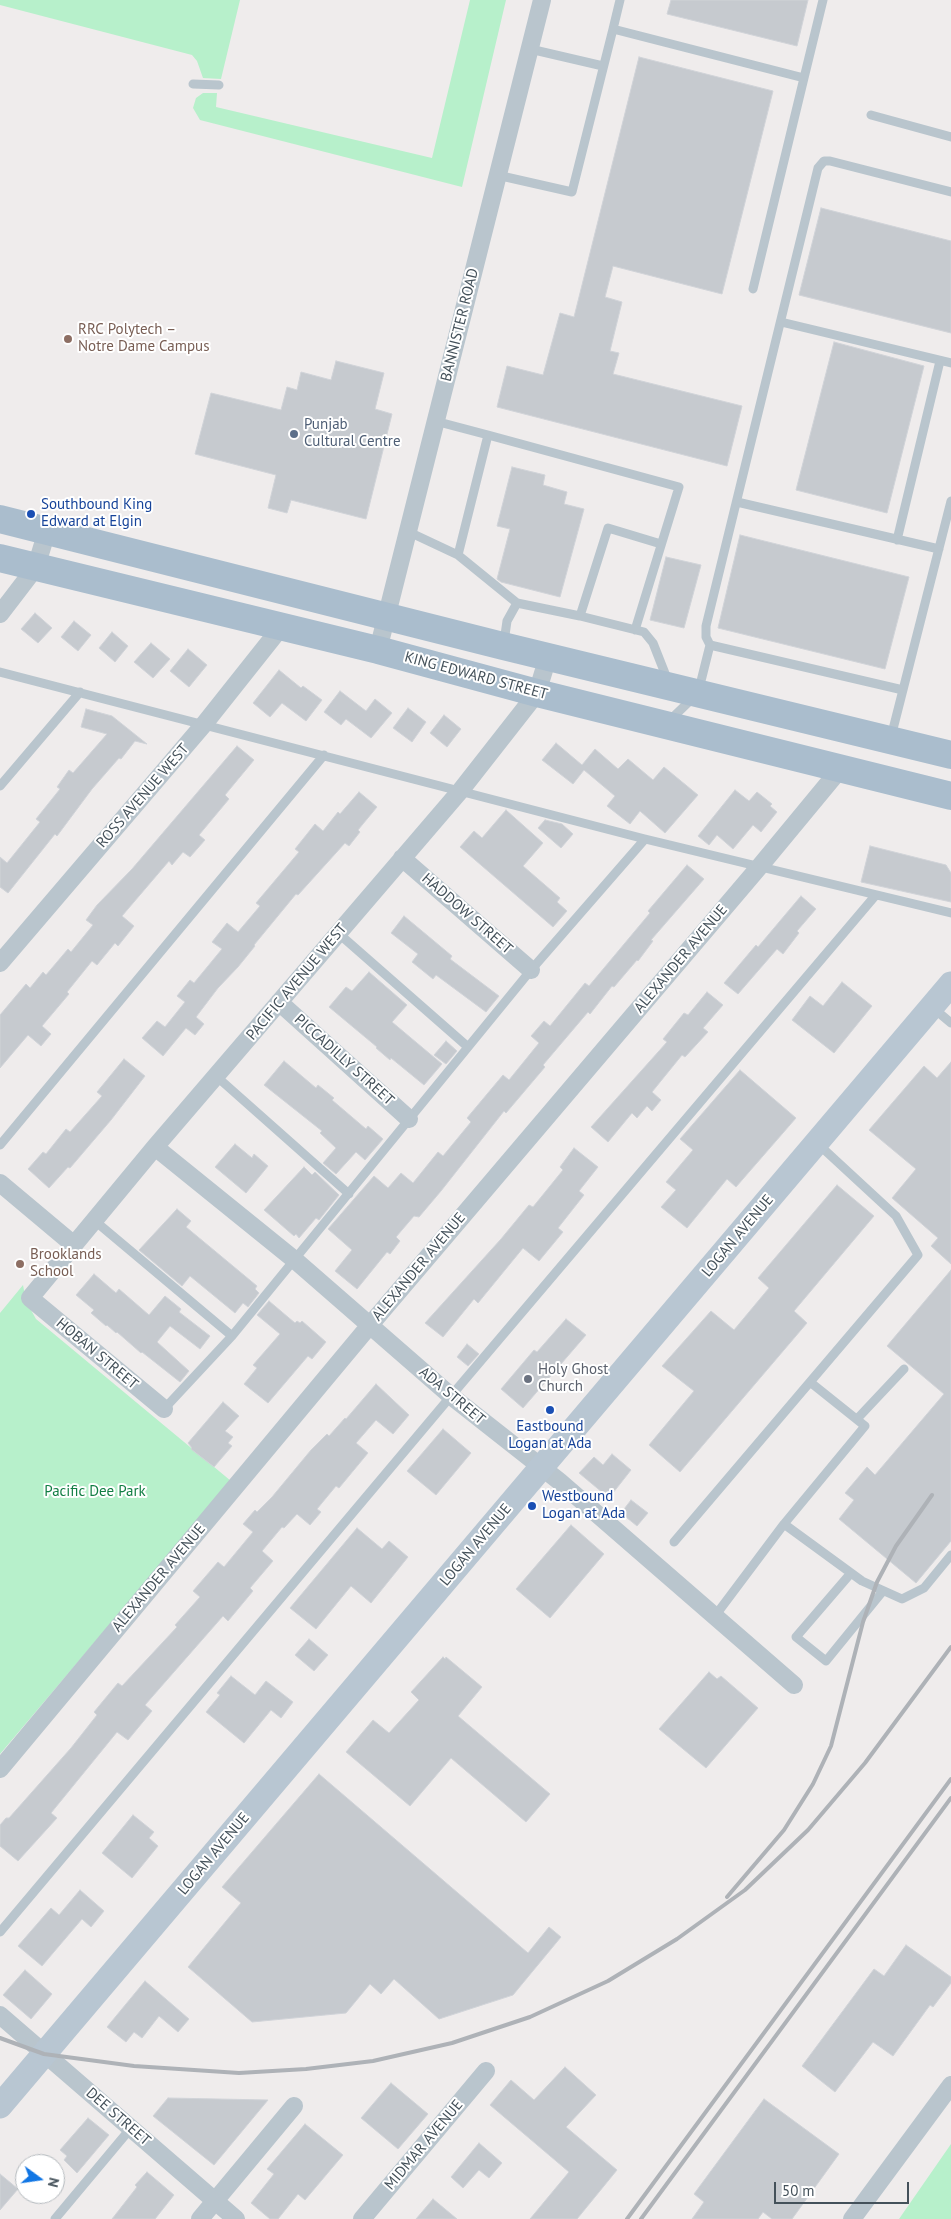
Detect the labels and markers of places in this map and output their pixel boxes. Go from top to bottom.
place label: RRC Polytech – Notre Dame Campus [78,321,209,356]
marker: RRC Polytech – Notre Dame Campus [62,333,74,345]
place label: Punjab Cultural Centre [304,416,401,451]
marker: Punjab Cultural Centre [288,428,300,440]
place label: Southbound King Edward at Elgin [41,496,152,531]
marker: Southbound King Edward at Elgin [25,508,37,520]
place label: Brooklands School [30,1246,102,1281]
marker: Brooklands School [14,1258,26,1270]
place label: Holy Ghost Church [538,1361,608,1396]
marker: Holy Ghost Church [522,1373,534,1385]
marker: Eastbound Logan at Ada [544,1404,556,1416]
place label: Eastbound Logan at Ada [508,1418,592,1453]
place label: Westbound Logan at Ada [542,1488,625,1523]
marker: Westbound Logan at Ada [526,1500,538,1512]

